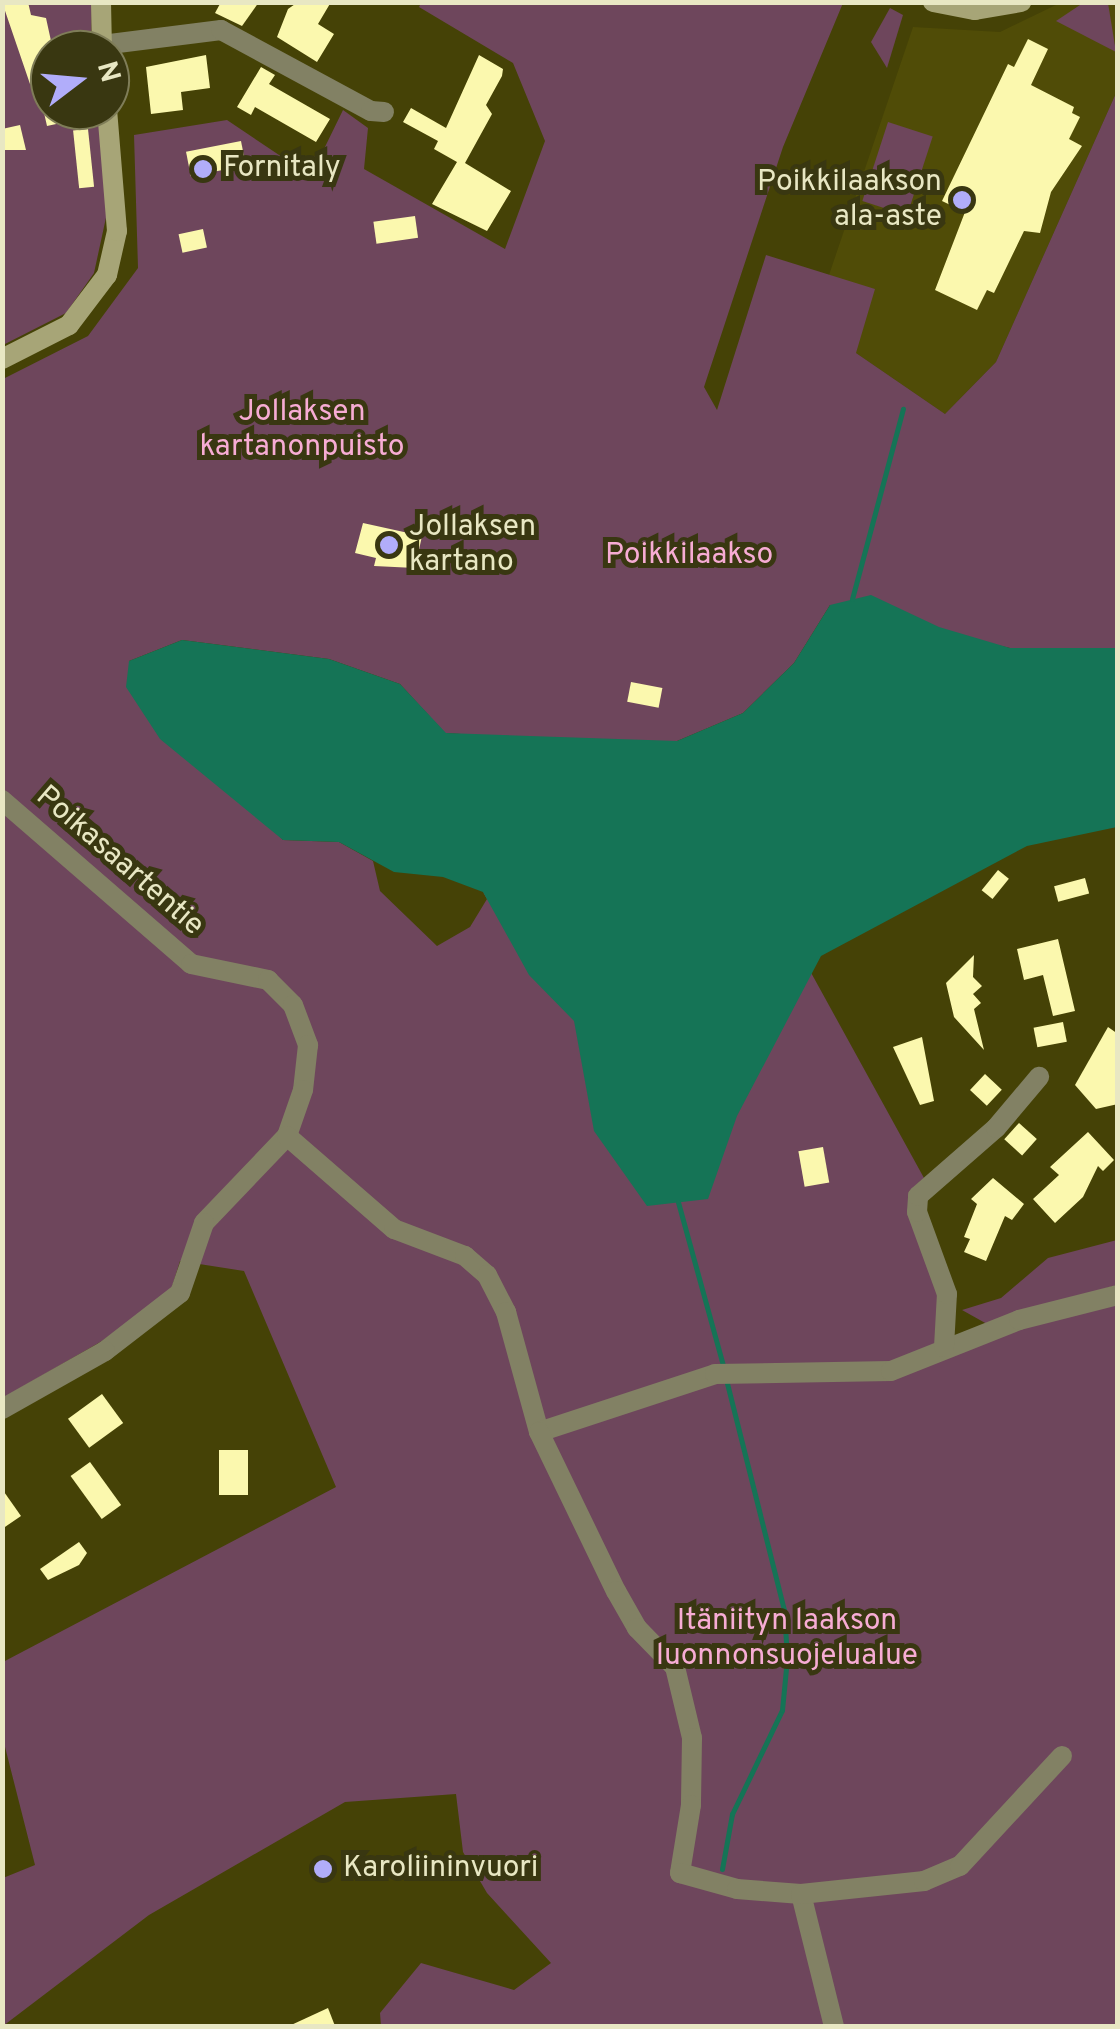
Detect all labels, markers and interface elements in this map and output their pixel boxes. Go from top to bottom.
north arrow [30,30,130,130]
text: N [87,58,127,87]
place label: Fornitaly [223,151,341,187]
marker: Fornitaly [192,158,214,180]
place label: Poikkilaakson ala-aste [757,165,942,236]
marker: Poikkilaakson ala-aste [951,189,973,211]
park label: Jollaksen kartanonpuisto [200,395,404,466]
place label: Jollaksen kartano [409,510,536,580]
marker: Jollaksen kartano [378,534,400,556]
park label: Poikkilaakso [605,538,773,574]
street label: Poikasaartentie [28,779,210,945]
park label: Itäniityn laakson luonnonsuojelualue [656,1604,918,1674]
place label: Karoliininvuori [343,1851,538,1887]
marker: Karoliininvuori [312,1858,334,1880]

